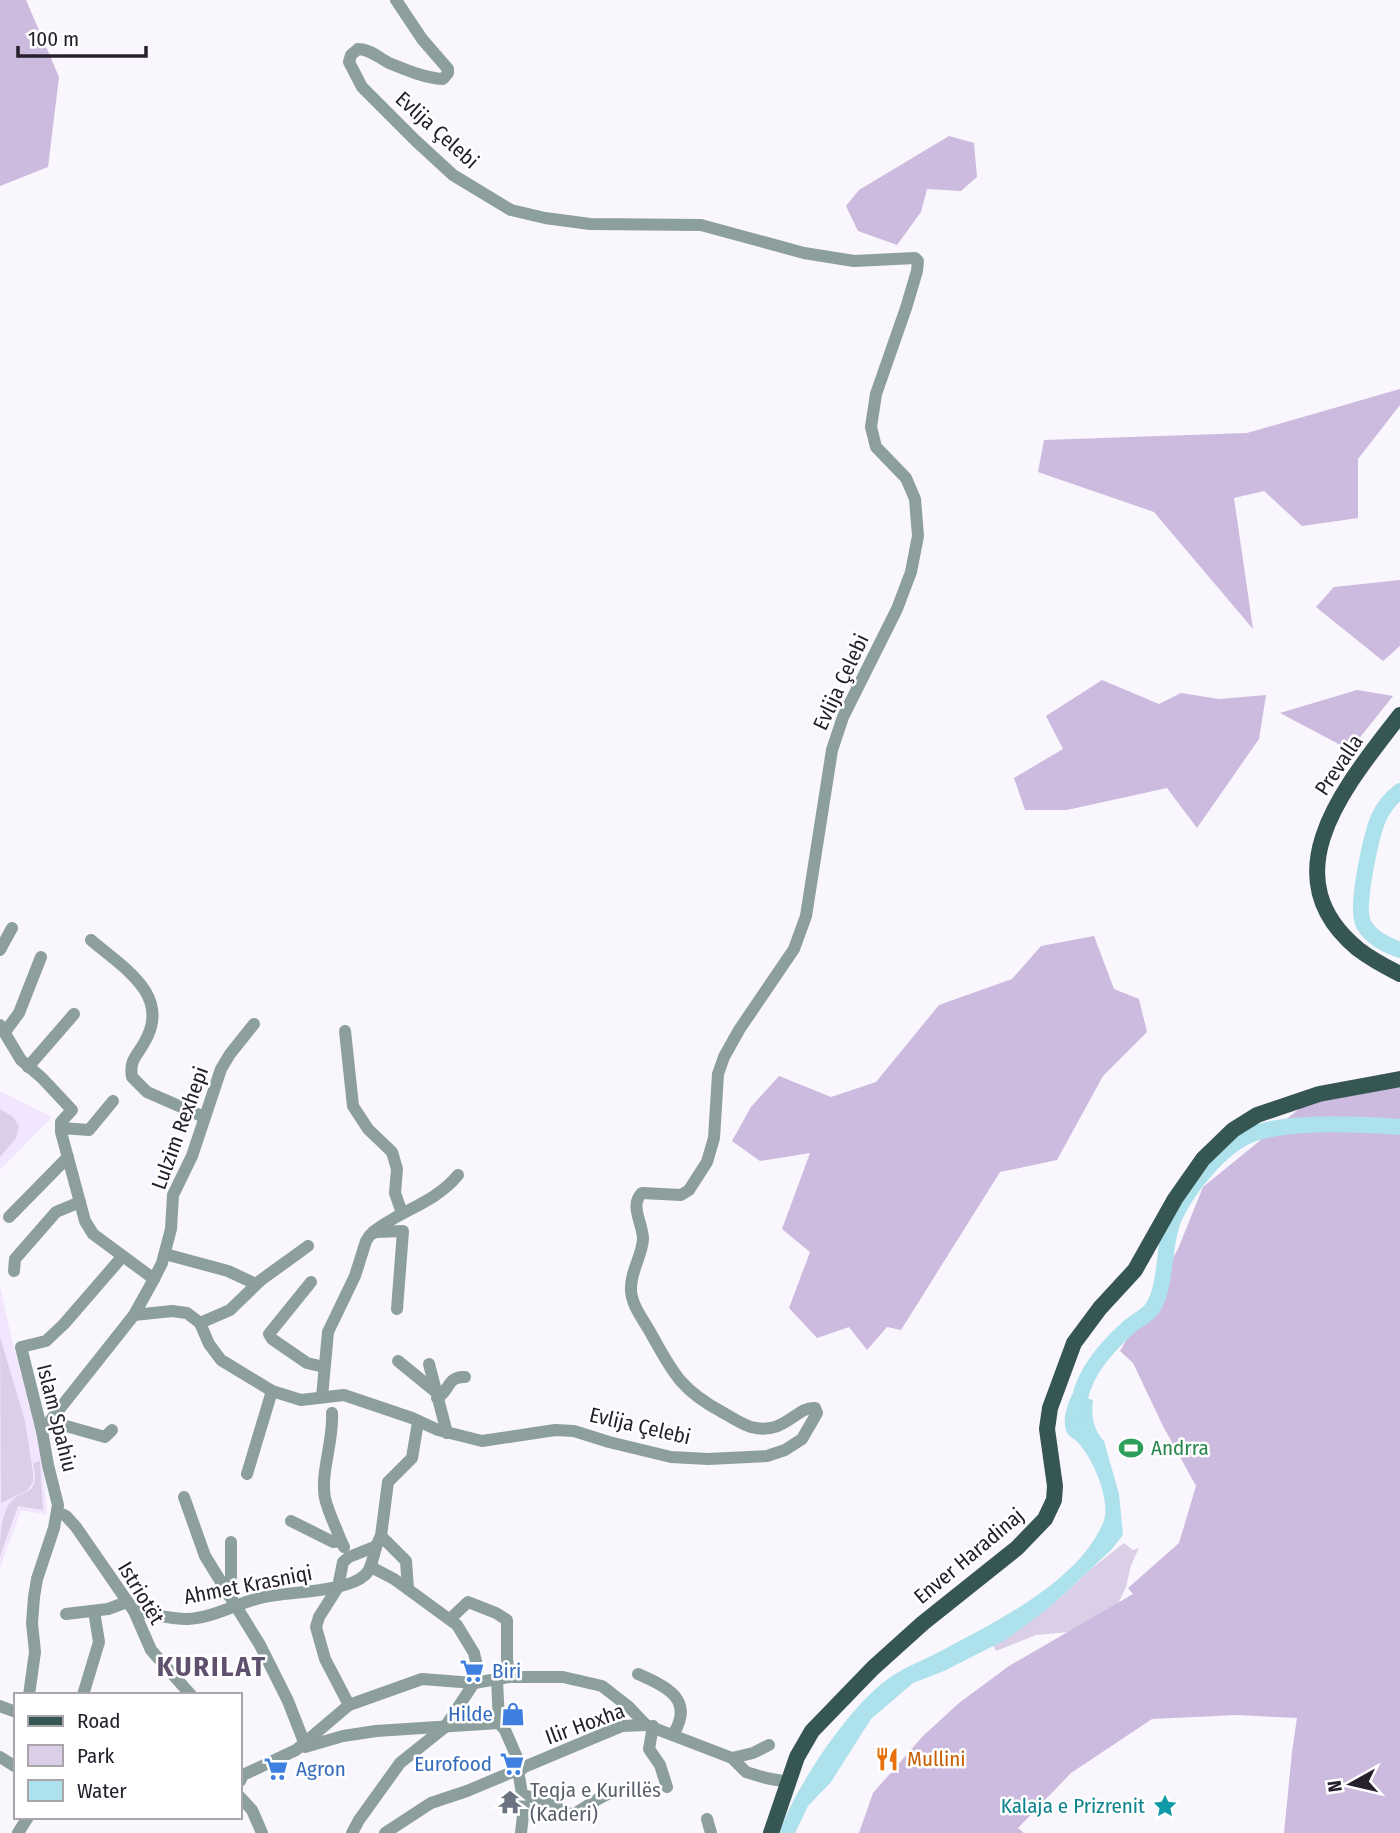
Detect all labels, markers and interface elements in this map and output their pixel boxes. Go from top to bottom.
scale bar [18,14,145,58]
text: 100 m [28,26,79,52]
street label: Evlija Çelebi [390,86,484,174]
street label: Evlija Çelebi [807,630,875,734]
street label: Prevalla [1309,730,1369,800]
street label: Lulzim Rexhepi [146,1063,214,1193]
street label: Islam Spahiu [31,1361,83,1475]
street label: Evlija Çelebi [587,1402,693,1450]
sports icon: Andrra [1117,1434,1145,1462]
place label: Andrra [1151,1435,1209,1461]
street label: Enver Haradinaj [909,1503,1029,1609]
street label: Istriotët [112,1557,170,1629]
street label: Ahmet Krasniqi [182,1560,314,1610]
district label: KURILAT [157,1650,267,1683]
supermarket icon: Biri [458,1657,486,1685]
place label: Biri [492,1658,521,1684]
legend [14,1693,242,1819]
street label: Ilir Hoxha [542,1698,628,1750]
shop icon: Hilde [499,1700,527,1728]
place label: Hilde [448,1701,493,1727]
text: Road [77,1708,121,1734]
text: Park [77,1743,115,1769]
restaurant icon: Mullini [873,1745,901,1773]
place label: Mullini [907,1746,966,1772]
north arrow [1316,1749,1386,1819]
supermarket icon: Eurofood [498,1750,526,1778]
place label: Eurofood [414,1751,492,1777]
supermarket icon: Agron [262,1755,290,1783]
place label: Agron [296,1756,346,1782]
place label: Teqja e Kurillës (Kaderi) [530,1777,661,1827]
text: Water [77,1778,127,1804]
text: N [1322,1779,1347,1794]
temple icon: Teqja e Kurillës (Kaderi) [496,1788,524,1816]
place icon: Kalaja e Prizrenit [1151,1792,1179,1820]
place label: Kalaja e Prizrenit [1001,1793,1145,1819]

